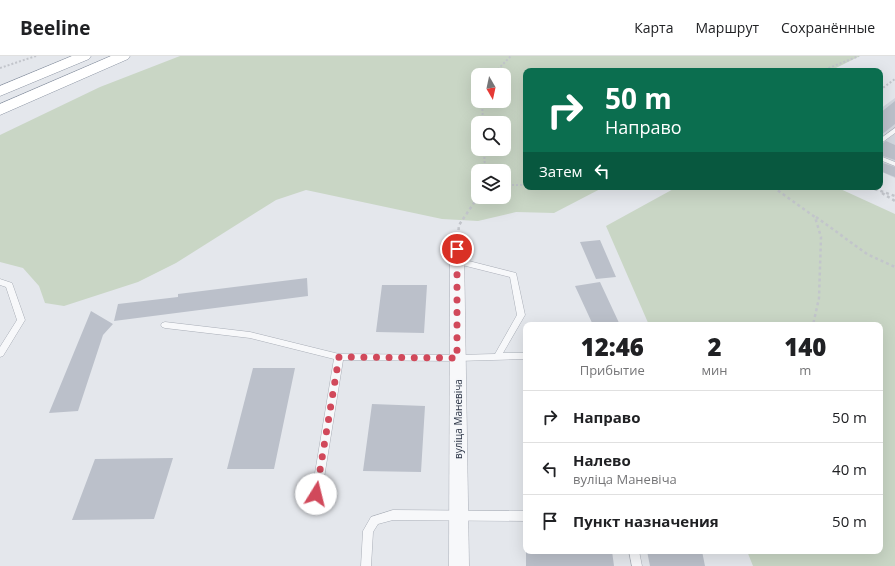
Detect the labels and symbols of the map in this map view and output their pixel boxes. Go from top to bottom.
north arrow [471,68,511,108]
pin [440,232,474,266]
street label: вуліца Маневіча [451,379,465,459]
position arrow [295,473,337,515]

